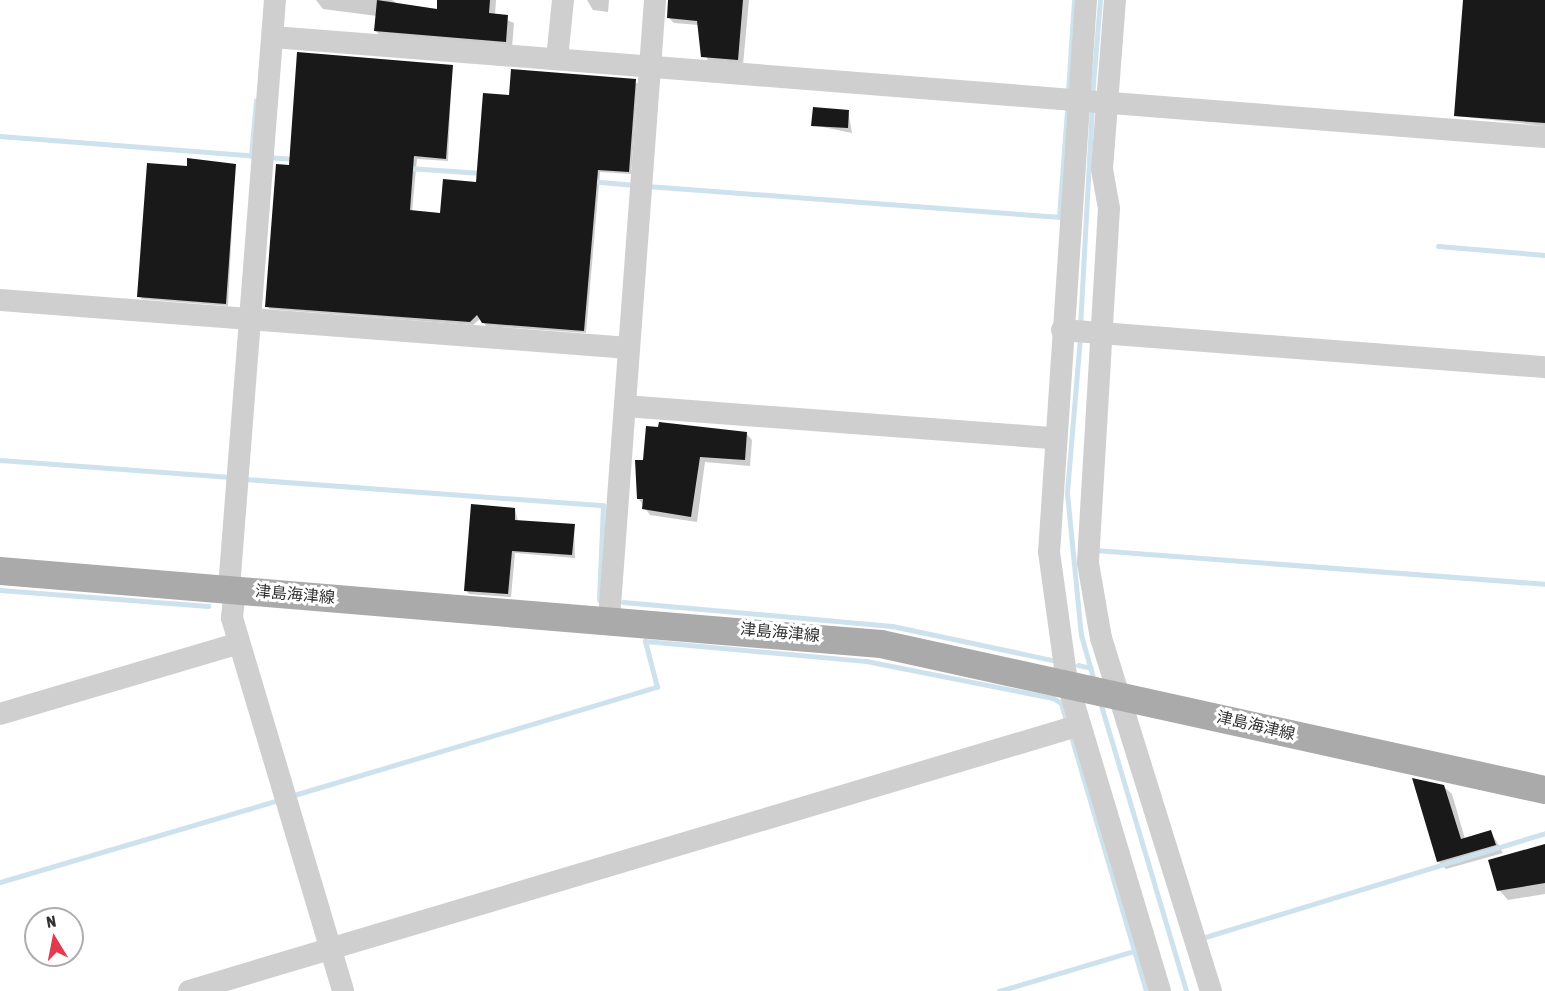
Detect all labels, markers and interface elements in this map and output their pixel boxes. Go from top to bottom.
street label: 津島海津線 [254,581,336,607]
street label: 津島海津線 [739,619,821,645]
street label: 津島海津線 [1215,707,1297,743]
north arrow [24,907,84,967]
text: N [45,912,57,931]

